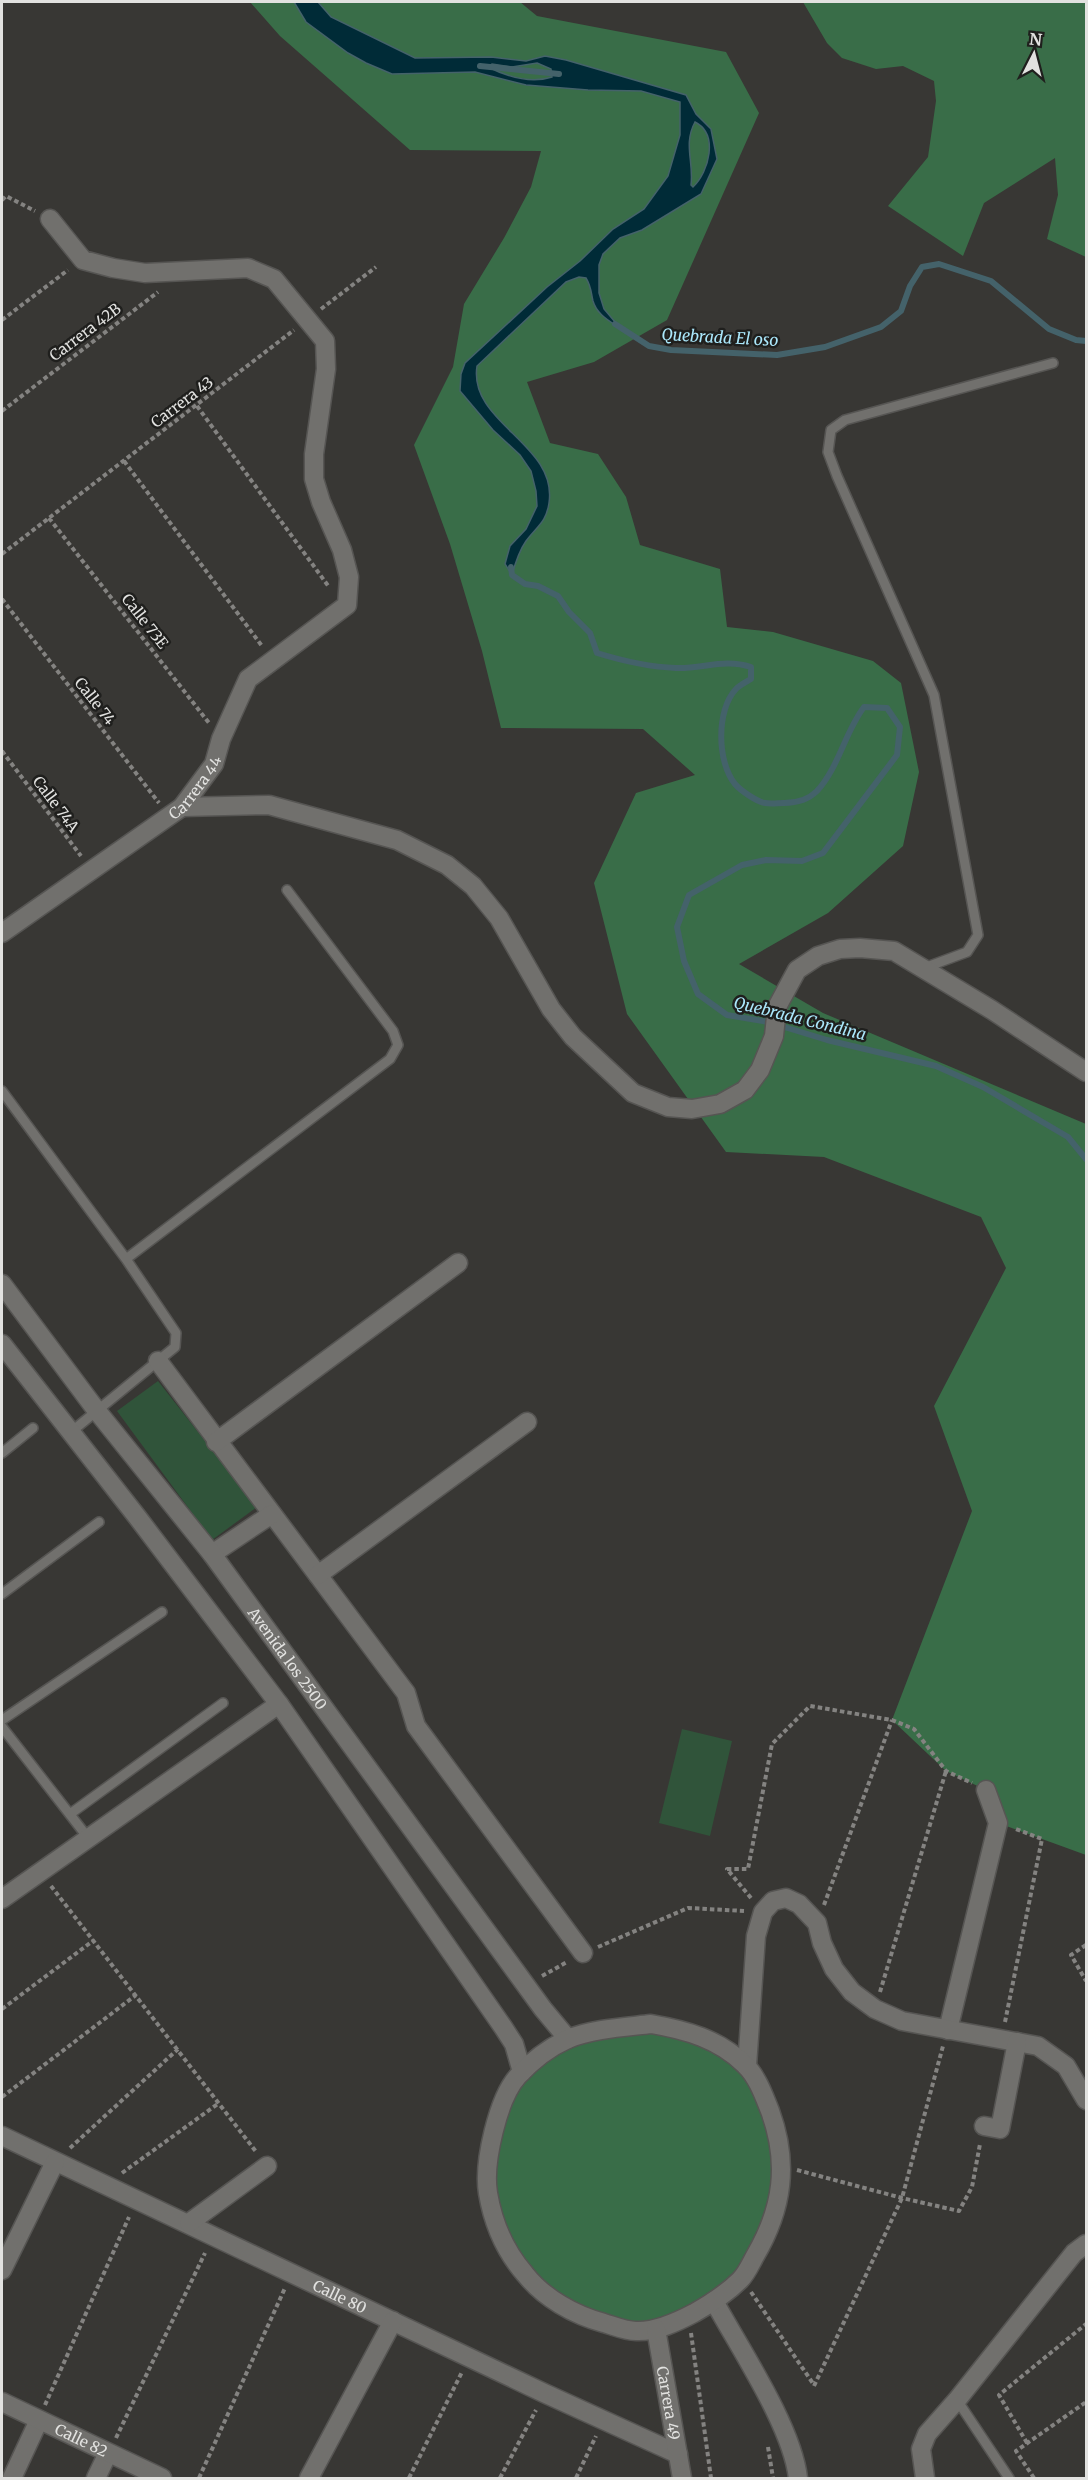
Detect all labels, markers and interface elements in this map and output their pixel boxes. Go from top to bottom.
north arrow [1004,24,1064,84]
text: N [1028,28,1043,50]
street label: Carrera 42B [46,299,124,365]
water label: Quebrada El oso [661,324,779,350]
street label: Carrera 43 [147,372,217,432]
street label: Calle 73E [118,590,173,653]
street label: Calle 74 [71,673,119,729]
street label: Carrera 44 [165,754,225,823]
street label: Calle 74A [29,772,84,836]
water label: Quebrada Condina [732,992,868,1044]
street label: Avenida los 2500 [244,1602,331,1713]
street label: Calle 80 [310,2275,370,2317]
street label: Carrera 49 [653,2365,685,2441]
street label: Calle 82 [52,2419,111,2460]

